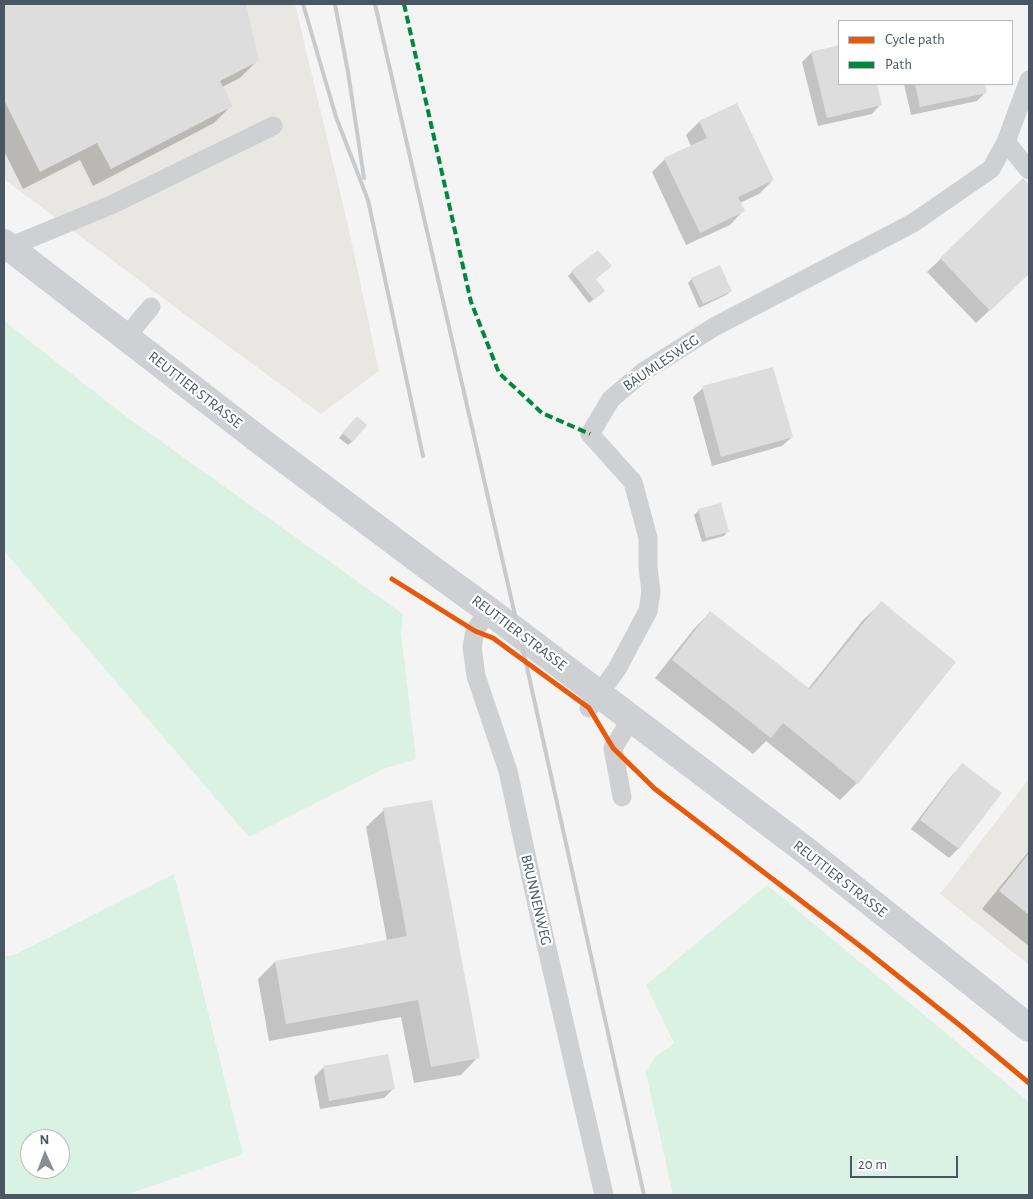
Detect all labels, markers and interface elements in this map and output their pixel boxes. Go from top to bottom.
legend [838,20,1013,85]
text: Cycle path [885,32,945,47]
text: Path [885,57,912,72]
street label: BÄUMLESWEG [620,331,702,395]
street label: REUTTIER STRASSE [144,348,246,432]
street label: REUTTIER STRASSE [468,591,570,675]
street label: REUTTIER STRASSE [789,837,891,921]
street label: BRUNNENWEG [517,853,555,947]
north arrow [20,1129,70,1179]
text: N [39,1133,50,1147]
scale bar [853,1146,960,1178]
text: 20 m [858,1157,887,1172]

